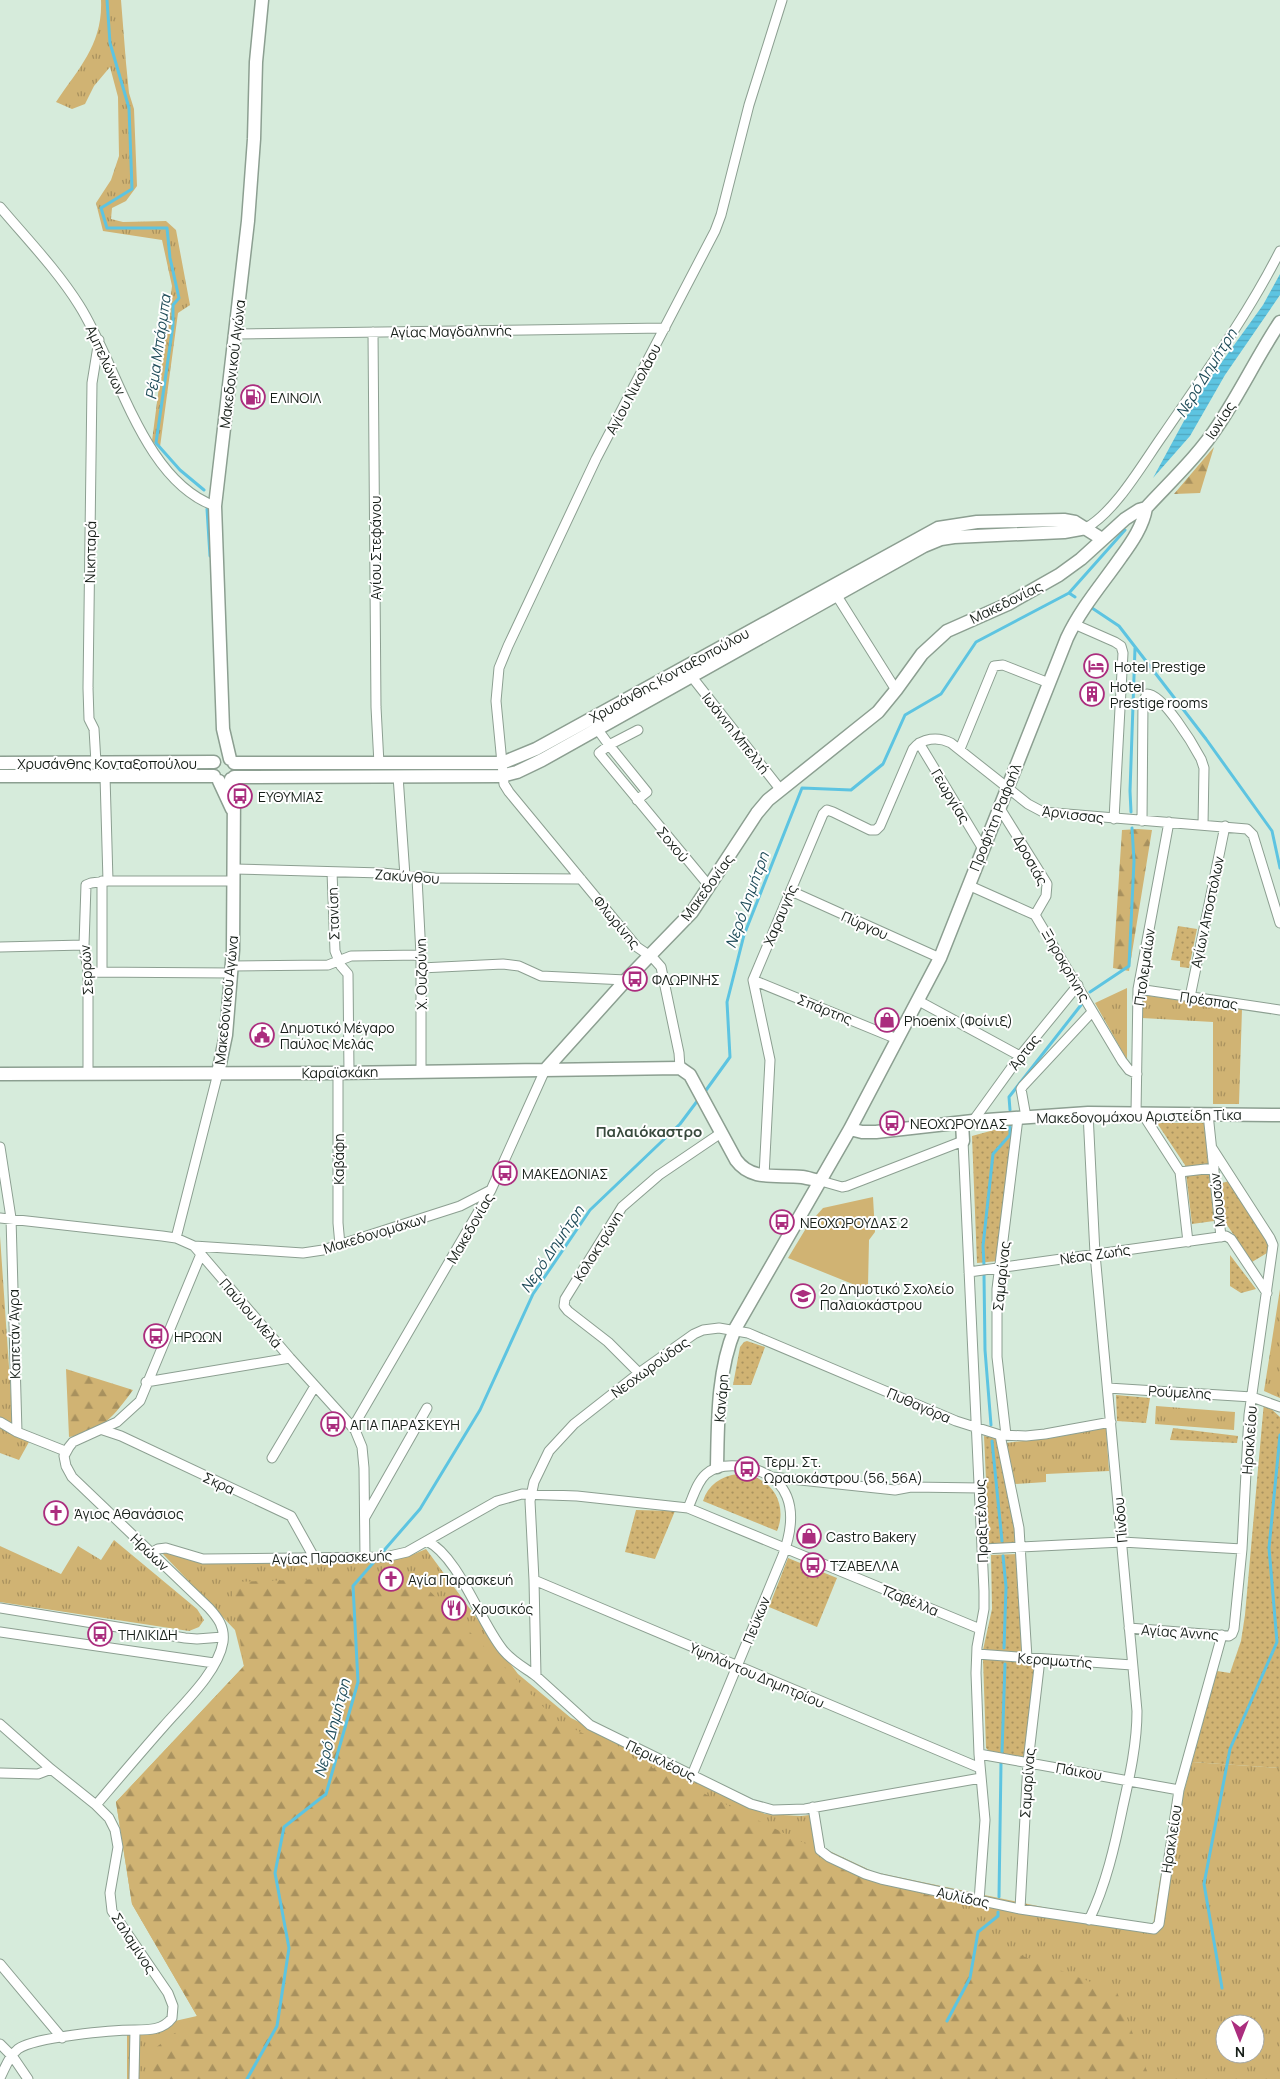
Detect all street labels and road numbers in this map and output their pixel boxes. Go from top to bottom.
street label: Μακεδονικού Αγώνα [215,298,249,430]
street label: Αγίας Μαγδαληνής [390,320,512,342]
street label: Αμπελώνων [82,322,130,398]
street label: Αγίου Νικολάου [601,340,665,438]
street label: Ιωνίας [1201,397,1239,443]
street label: Αγίου Στεφάνου [366,496,385,600]
street label: Νικηταρά [80,521,100,583]
street label: Μακεδονίας [967,576,1046,628]
street label: Χρυσάνθης Κονταξοπούλου [586,623,752,727]
street label: Ιωάννη Μπελλή [698,688,774,778]
street label: Χρυσάνθης Κονταξοπούλου [17,754,197,773]
street label: Προφήτη Ραφαήλ [965,760,1026,874]
street label: Γεωργίας [927,765,975,827]
street label: Άρνισσας [1041,801,1105,827]
street label: Σοχού [653,822,693,866]
street label: Δροσιάς [1009,831,1053,889]
street label: Μακεδονίας [676,849,738,924]
street label: Αγίων Αποστόλων [1186,854,1228,970]
street label: Ζακύνθου [374,864,440,888]
street label: Χαραυγής [759,881,802,949]
street label: Στανίση [323,887,343,941]
street label: Φλωρίνης [589,892,645,953]
street label: Πύργου [839,906,891,944]
street label: Ξηροκρήνης [1037,925,1095,1005]
street label: Πτολεμαίων [1129,927,1159,1007]
street label: Μακεδονικού Αγώνα [210,934,242,1066]
street label: Χ. Ουζούνη [411,938,431,1010]
street label: Σερρών [75,944,97,996]
street label: Πρέσπας [1179,987,1240,1014]
street label: Σπάρτης [795,989,856,1029]
street label: Άρτας [1004,1030,1044,1074]
street label: Καραϊσκάκη [302,1062,378,1082]
street label: Μακεδονομάχου Αριστείδη Τίκα [1036,1105,1242,1127]
street label: Καβάφη [329,1133,348,1185]
street label: Μουσών [1205,1172,1229,1228]
street label: Μακεδονίας [442,1189,498,1267]
street label: Κολοκτρώνη [569,1207,627,1285]
street label: Μακεδονομάχων [321,1208,429,1258]
street label: Σαμαρίνας [988,1240,1014,1312]
street label: Νέας Ζωής [1059,1240,1132,1268]
street label: Παύλου Μελά [216,1274,286,1352]
street label: Καπετάν Άγρα [4,1289,24,1379]
street label: Νεοχωρούδας [607,1332,693,1402]
street label: Κανάρη [709,1373,733,1423]
street label: Ρούμελης [1148,1381,1212,1403]
street label: Πυθαγόρα [884,1383,954,1427]
street label: Ηρακλείου [1237,1405,1261,1475]
street label: Σκρα [200,1467,238,1499]
street label: Πραξιτέλους [970,1479,992,1563]
street label: Πίνδου [1109,1496,1131,1544]
street label: Ηρώων [127,1529,173,1575]
street label: Αγίας Παρασκευής [271,1545,393,1569]
street label: Τζαβέλλα [878,1580,942,1620]
street label: Πεύκων [738,1594,774,1646]
street label: Αγίας Άννης [1141,1620,1220,1644]
street label: Υψηλάντου Δημητρίου [687,1638,827,1712]
street label: Κεραμωτής [1017,1648,1093,1672]
street label: Περικλέους [623,1735,699,1785]
street label: Σαμαρίνας [1015,1747,1039,1819]
street label: Πάικου [1054,1758,1104,1784]
street label: Ηρακλείου [1156,1803,1186,1875]
street label: Αυλίδας [935,1882,991,1912]
street label: Σαλαμίνος [107,1909,161,1977]

